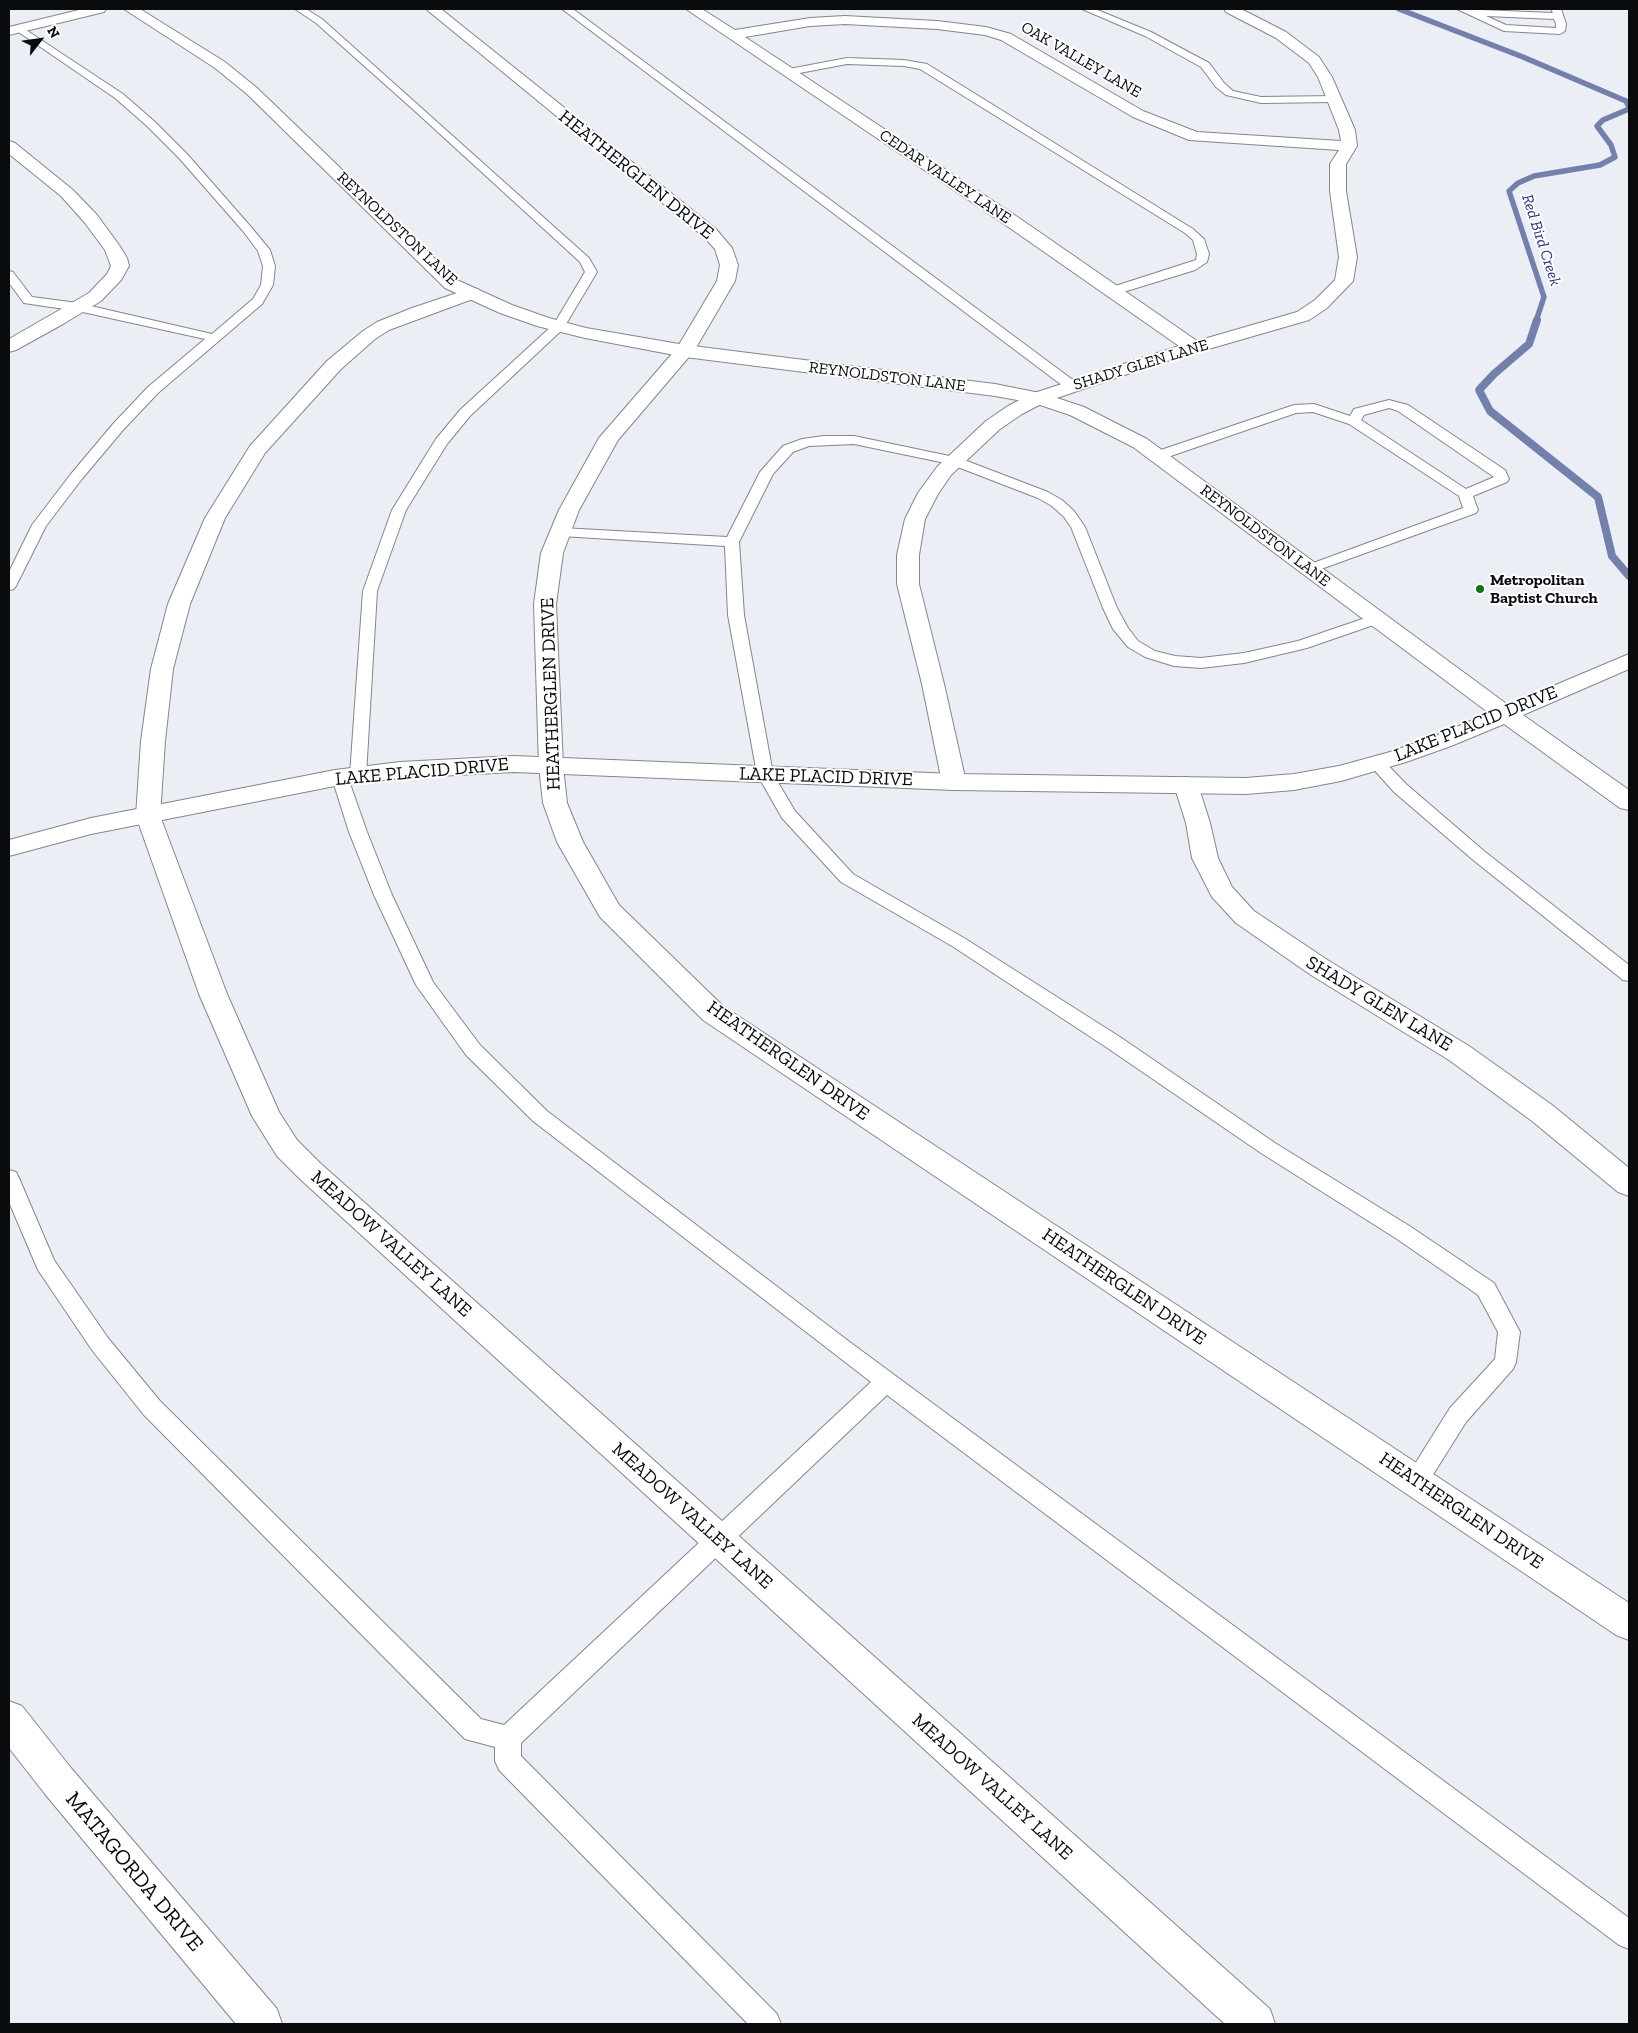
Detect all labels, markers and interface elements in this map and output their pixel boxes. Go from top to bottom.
north arrow [15,15,65,65]
street label: OAK VALLEY LANE [1017,18,1145,102]
text: N [43,23,63,41]
street label: HEATHERGLEN DRIVE [554,105,718,245]
street label: CEDAR VALLEY LANE [876,126,1014,228]
street label: REYNOLDSTON LANE [333,168,461,290]
water label: Red Bird Creek [1517,192,1565,288]
street label: SHADY GLEN LANE [1071,335,1211,395]
street label: REYNOLDSTON LANE [808,358,966,396]
street label: REYNOLDSTON LANE [1196,481,1334,591]
place label: Metropolitan Baptist Church [1490,570,1598,608]
marker: Metropolitan Baptist Church [1474,583,1486,595]
street label: HEATHERGLEN DRIVE [536,597,566,791]
street label: LAKE PLACID DRIVE [1391,681,1561,767]
street label: LAKE PLACID DRIVE [334,753,510,791]
street label: LAKE PLACID DRIVE [739,763,913,791]
street label: SHADY GLEN LANE [1302,951,1456,1057]
street label: HEATHERGLEN DRIVE [702,996,874,1126]
street label: MEADOW VALLEY LANE [306,1166,476,1322]
street label: HEATHERGLEN DRIVE [1038,1224,1210,1350]
street label: MEADOW VALLEY LANE [607,1438,777,1594]
street label: HEATHERGLEN DRIVE [1375,1448,1547,1574]
street label: MEADOW VALLEY LANE [907,1709,1077,1865]
street label: MATAGORDA DRIVE [60,1787,208,1957]

